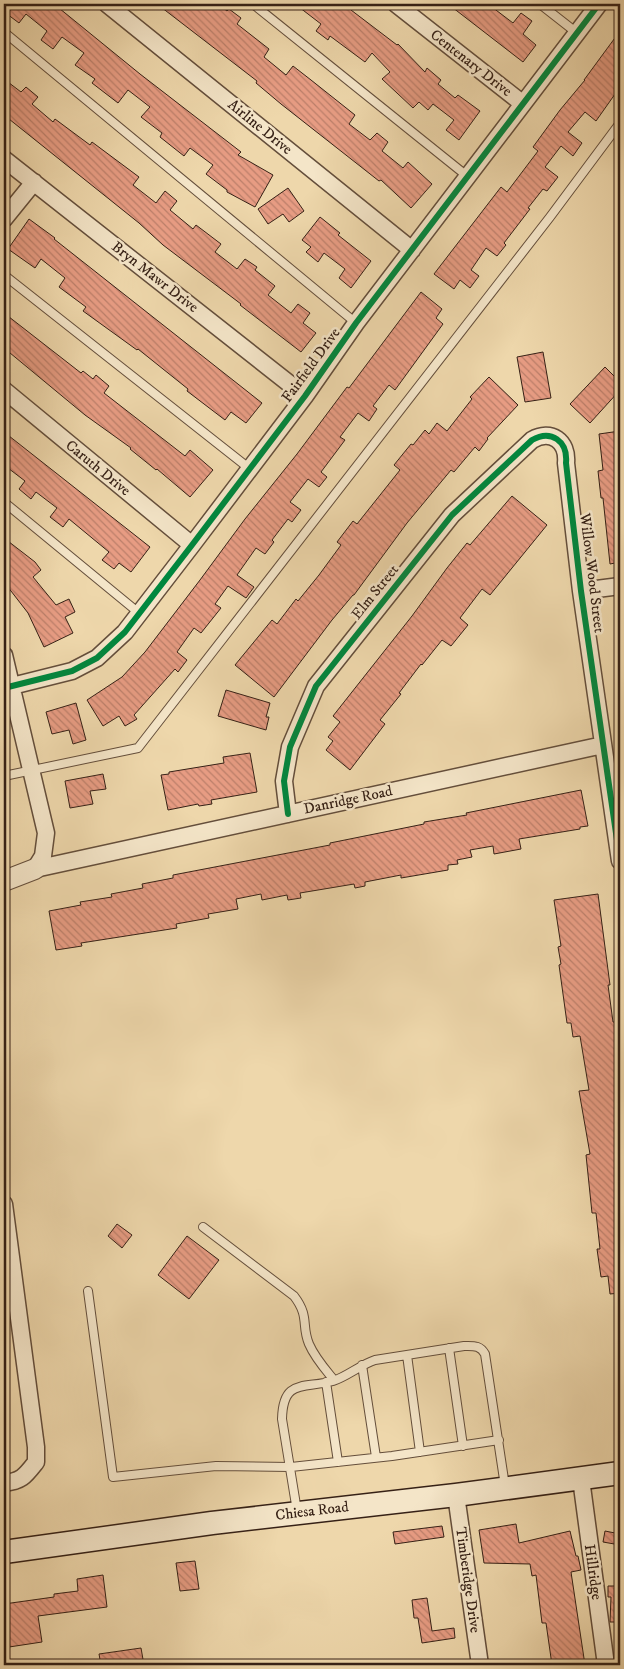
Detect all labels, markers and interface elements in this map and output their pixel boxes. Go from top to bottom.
street label: Centenary Drive [426,25,516,101]
street label: Airline Drive [224,95,296,159]
street label: Bryn Mawr Drive [108,237,202,317]
street label: Fairfield Drive [277,324,345,406]
street label: Caruth Drive [62,436,134,500]
street label: Willow Wood Street [575,511,609,634]
street label: Elm Street [347,561,403,623]
street label: Danridge Road [302,781,395,819]
street label: Chiesa Road [274,1497,350,1525]
street label: Timberidge Drive [451,1526,485,1634]
street label: Hillridge [580,1543,606,1601]

